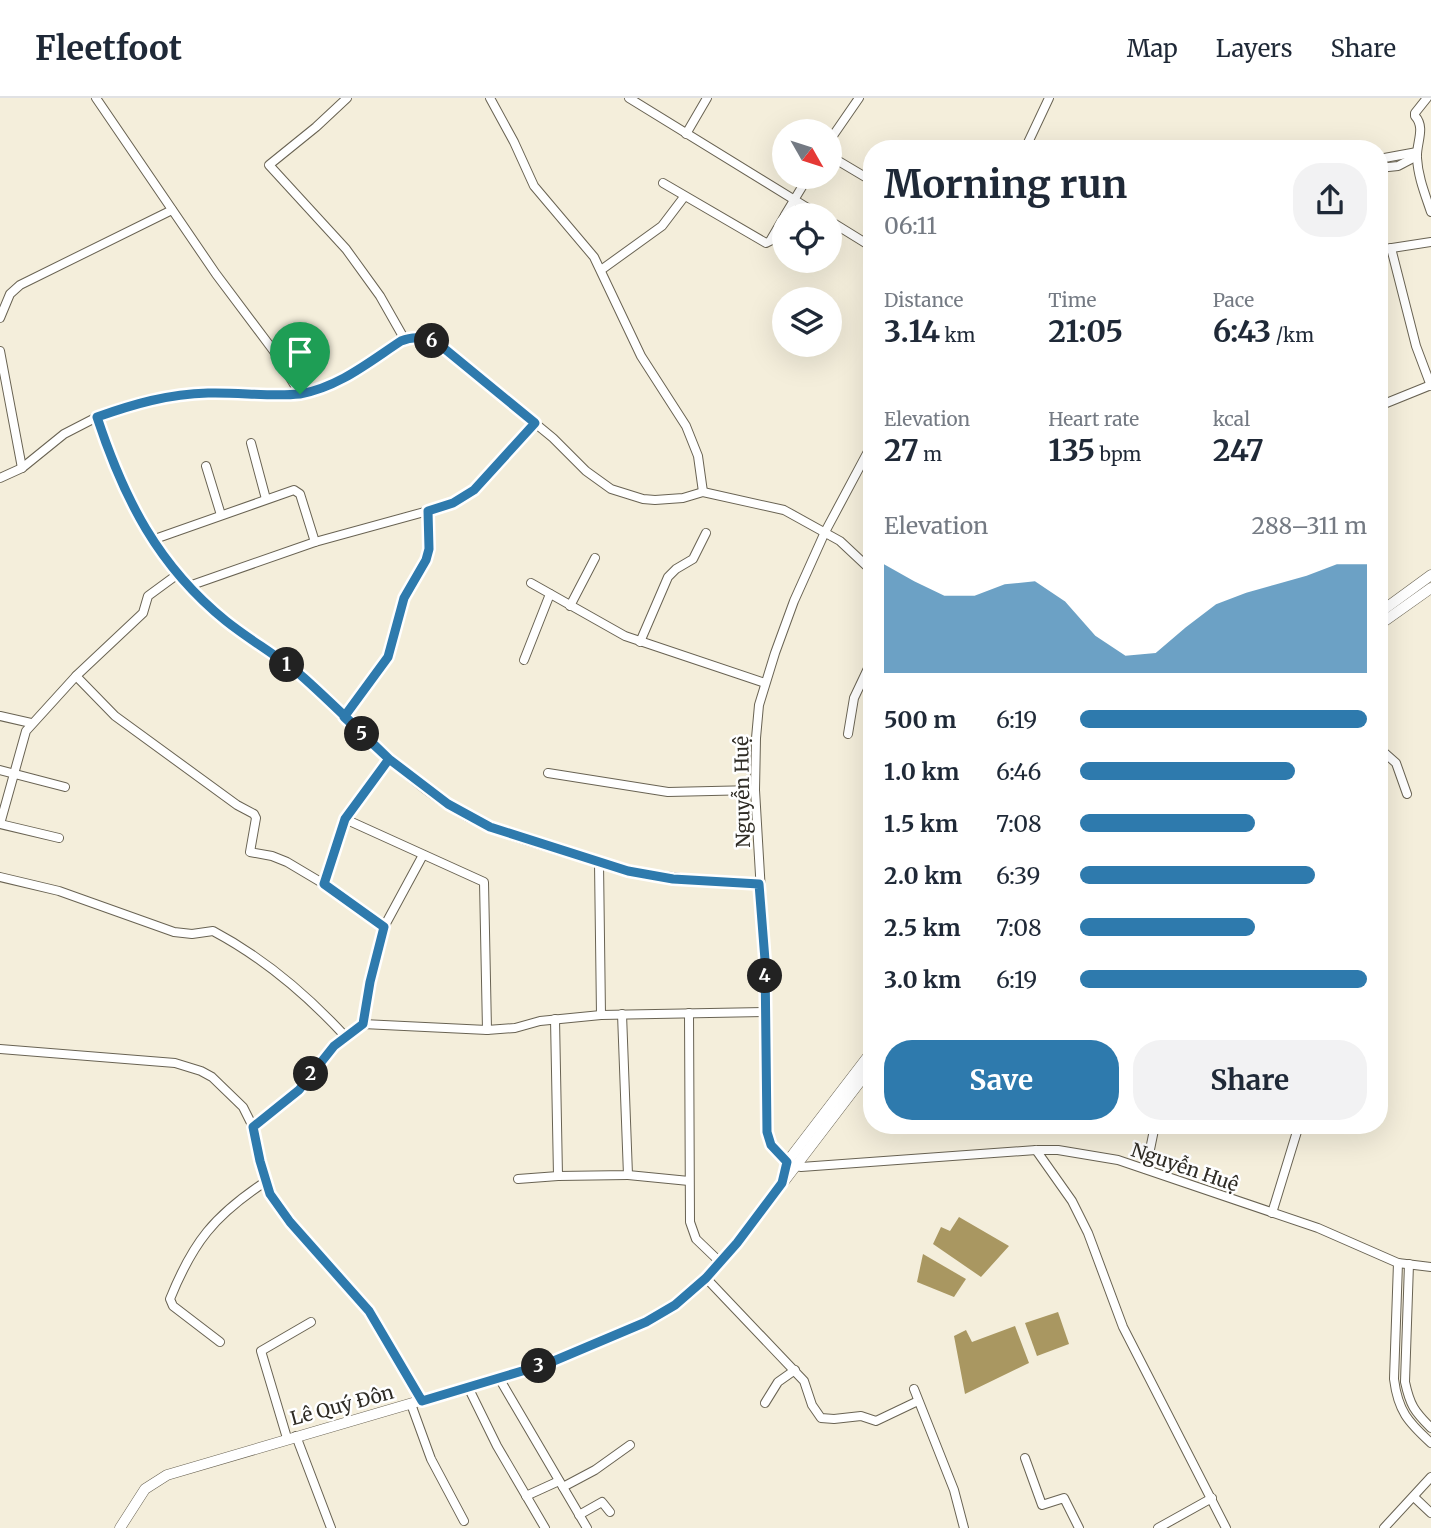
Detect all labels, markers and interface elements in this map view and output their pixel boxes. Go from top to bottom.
text: Fleetfoot [35,28,182,69]
text: Map [1127,33,1178,64]
text: Layers [1216,33,1292,64]
text: Share [1330,33,1396,64]
north arrow [772,119,842,189]
map controls [772,119,842,357]
text: Morning run [884,161,1127,208]
button: share [1293,163,1367,237]
button: locate [772,203,842,273]
text: 06:11 [884,211,937,240]
button: layers [772,287,842,357]
text: Distance [884,288,963,312]
text: Time [1048,288,1097,312]
text: Pace [1213,288,1254,312]
text: 3.14 [884,312,940,350]
text: 21:05 [1048,312,1123,350]
text: 6:43 [1213,312,1271,350]
pin [270,322,330,394]
text: km [940,323,975,347]
text: /km [1271,323,1314,347]
pin: 6 [414,324,450,358]
text: 6 [426,328,437,352]
icon: arrive [281,333,319,371]
text: Elevation [884,407,970,431]
text: Heart rate [1048,407,1139,431]
text: kcal [1213,407,1250,431]
text: 27 [884,431,919,469]
text: 135 [1048,431,1095,469]
text: 247 [1213,431,1264,469]
text: m [919,442,942,466]
text: bpm [1095,442,1141,466]
text: Elevation [884,511,988,540]
text: 288–311 m [1252,511,1367,540]
pin: 1 [270,648,304,682]
text: 1 [282,652,291,676]
text: 500 m [884,705,956,734]
text: 6:19 [996,705,1037,734]
pin: 5 [344,716,380,752]
text: 5 [356,721,367,745]
street label: Nguyễn Huệ [728,736,755,848]
text: 1.0 km [884,757,959,786]
text: 6:46 [996,757,1042,786]
text: 1.5 km [884,809,958,838]
text: 7:08 [996,809,1042,838]
text: 2.0 km [884,861,962,890]
text: 6:39 [996,861,1040,890]
text: 2.5 km [884,913,961,942]
text: 7:08 [996,913,1042,942]
pin: 4 [748,958,782,994]
text: 4 [758,963,771,987]
text: 3.0 km [884,965,961,994]
text: 6:19 [996,965,1037,994]
button: Save [884,1040,1119,1120]
button: Share [1133,1040,1367,1120]
pin: 2 [294,1056,328,1091]
text: 2 [305,1061,316,1085]
street label: Nguyễn Huệ [1128,1136,1242,1197]
pin: 3 [522,1348,556,1384]
text: 3 [533,1353,544,1377]
street label: Lê Quý Đôn [288,1380,397,1430]

